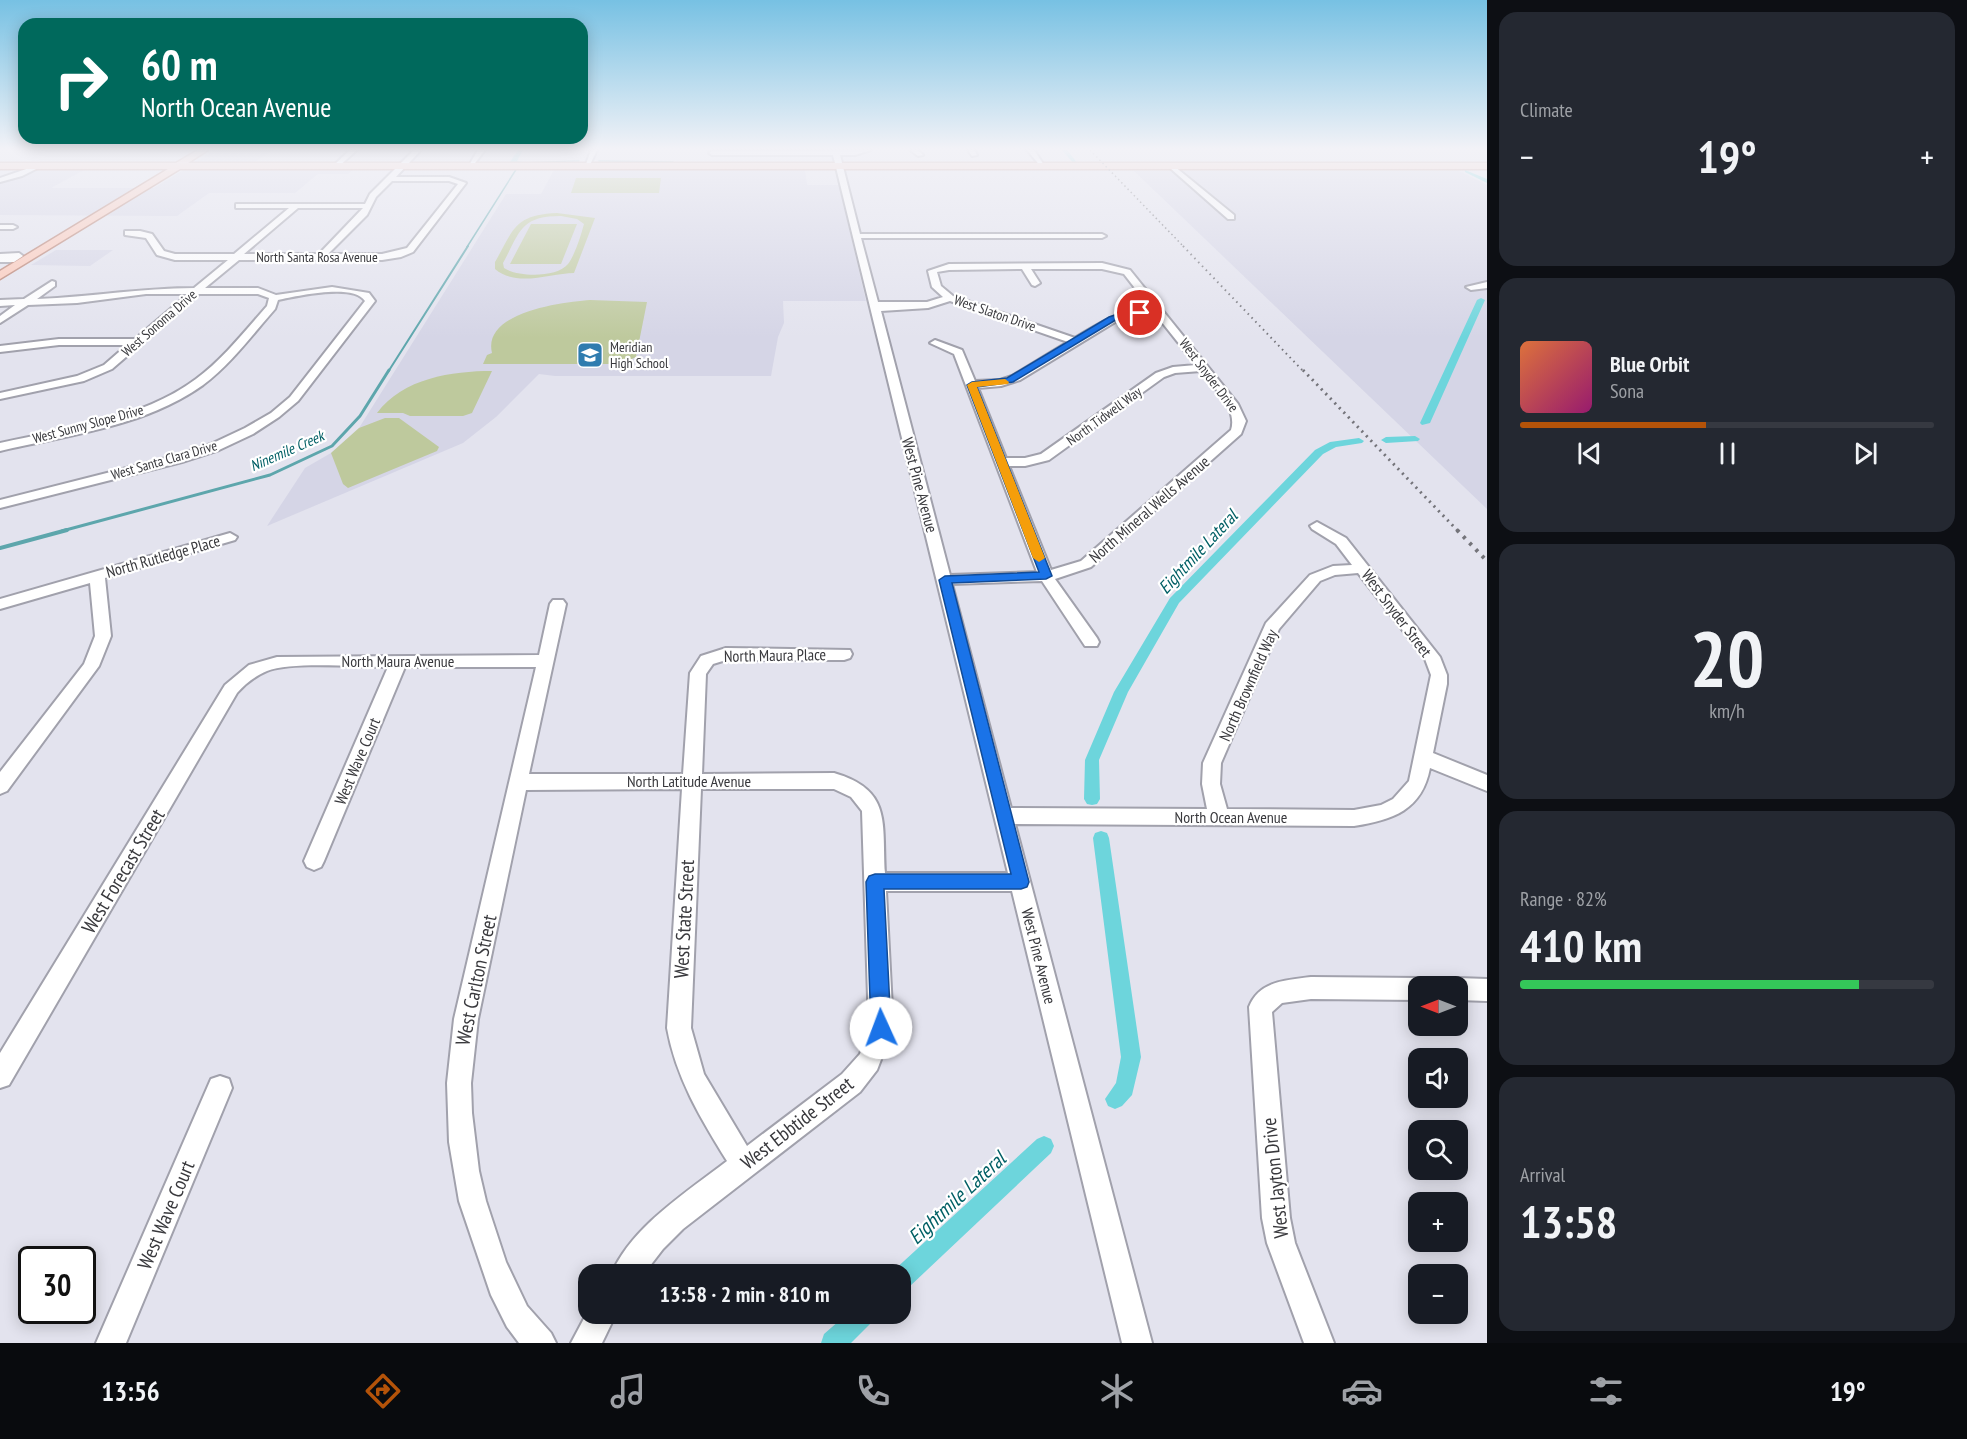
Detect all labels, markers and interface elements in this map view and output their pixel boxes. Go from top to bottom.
text: 60 m [141,37,218,92]
icon: right [42,42,120,120]
text: North Ocean Avenue [141,90,331,124]
text: Climate [1520,97,1573,123]
text: 19° [1697,127,1757,185]
text: − [1520,135,1534,178]
text: + [1920,135,1934,178]
street label: North Santa Rosa Avenue [256,248,378,266]
street label: West Sonoma Drive [118,285,200,360]
pin [1114,287,1165,338]
street label: West Slaton Drive [952,291,1039,335]
icon: arrive [1123,296,1156,329]
street label: West Snyder Drive [1175,335,1243,416]
place label: Meridian High School [610,338,669,372]
school or university icon: Meridian High School [575,340,605,370]
text: Blue Orbit [1610,350,1689,378]
text: Sona [1610,378,1644,404]
street label: North Tidwell Way [1063,382,1146,449]
street label: West Sunny Slope Drive [31,400,146,447]
water label: Ninemile Creek [247,425,329,475]
street label: West Pine Avenue [898,435,942,535]
street label: West Santa Clara Drive [109,436,219,484]
icon: previous [1573,437,1606,470]
icon: pause [1711,437,1744,470]
icon: next [1849,437,1882,470]
street label: North Mineral Wells Avenue [1085,451,1213,567]
water label: Eightmile Lateral [1153,504,1244,598]
street label: North Rutledge Place [104,530,222,582]
street label: West Snyder Street [1358,565,1437,661]
text: 20 [1690,608,1764,709]
street label: North Brownfield Way [1214,626,1282,744]
street label: North Maura Place [724,644,826,666]
street label: North Maura Avenue [342,651,454,671]
text: km/h [1709,698,1745,724]
street label: West Wave Court [330,714,384,807]
street label: North Latitude Avenue [627,771,751,791]
street label: West Forecast Street [76,803,171,938]
street label: North Ocean Avenue [1175,807,1287,827]
street label: West State Street [668,859,700,979]
text: Range · 82% [1520,886,1607,912]
street label: West Pine Avenue [1017,906,1061,1006]
street label: West Carlton Street [449,912,503,1048]
text: 410 km [1520,916,1642,974]
north arrow [1408,976,1468,1036]
map controls [1408,976,1468,1324]
position arrow [849,996,913,1060]
button: sound [1408,1048,1468,1108]
street label: West Ebbtide Street [735,1071,859,1175]
street label: West Jayton Drive [1256,1116,1294,1240]
button: search [1408,1120,1468,1180]
water label: Eightmile Lateral [902,1144,1013,1250]
street label: West Wave Court [131,1156,201,1273]
text: Arrival [1520,1162,1565,1188]
button: + [1408,1192,1468,1252]
text: 13:58 [1520,1192,1617,1250]
speed limit sign: 30 [18,1246,96,1324]
button: − [1408,1264,1468,1324]
text: 13:58 · 2 min · 810 m [659,1280,830,1308]
icon: directions [362,1370,404,1412]
icon: music [607,1370,649,1412]
icon: phone [852,1370,894,1412]
icon: climate [1096,1370,1138,1412]
icon: car [1341,1370,1383,1412]
icon: filters [1585,1370,1627,1412]
text: 13:56 [101,1374,160,1408]
text: 19° [1830,1374,1866,1408]

